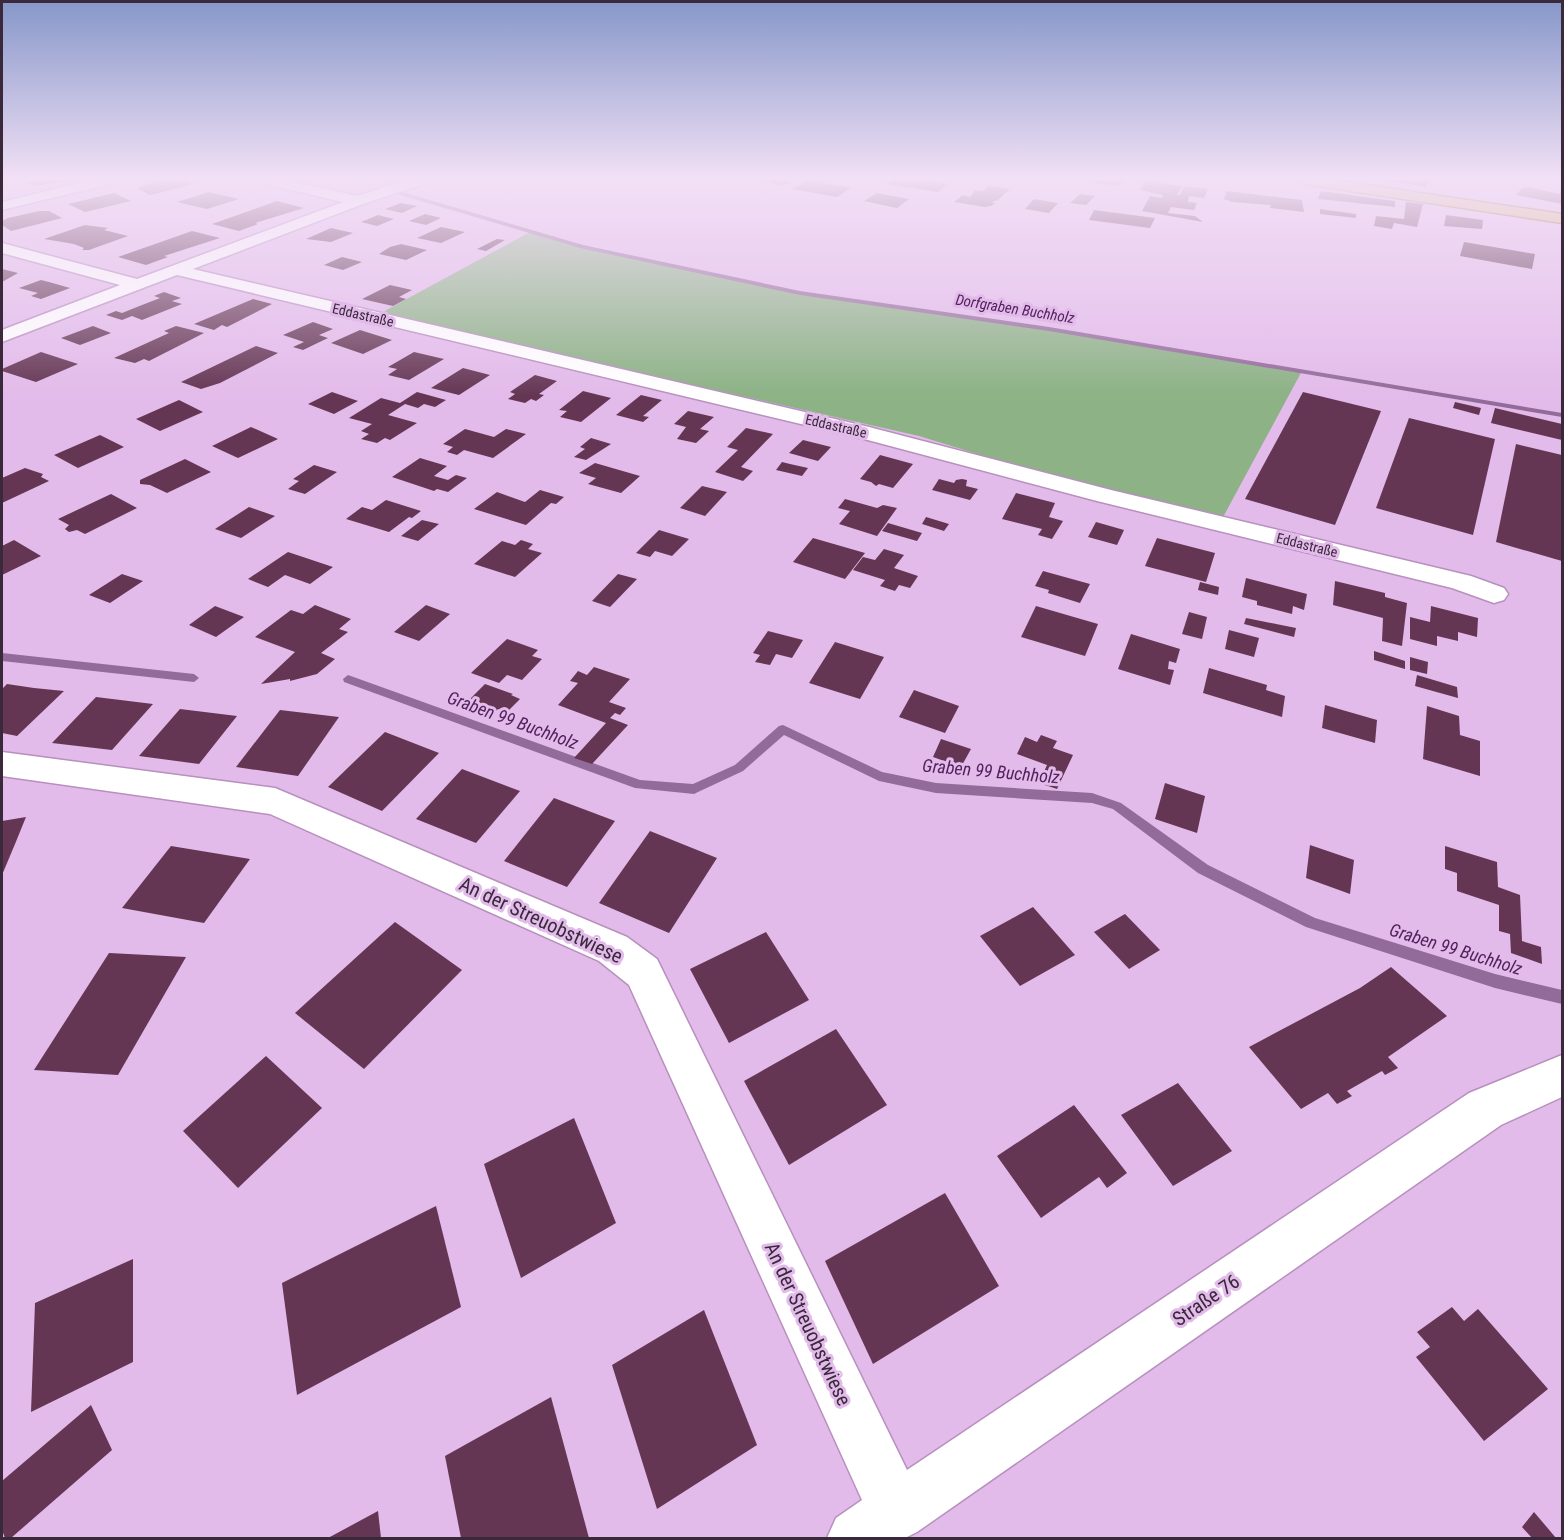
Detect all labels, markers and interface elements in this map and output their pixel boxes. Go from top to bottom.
water label: Dorfgraben Buchholz [954,291,1076,327]
street label: Eddastraße [331,300,396,330]
street label: Eddastraße [804,411,869,441]
street label: Eddastraße [1275,530,1340,560]
water label: Graben 99 Buchholz [445,687,582,754]
water label: Graben 99 Buchholz [922,755,1061,787]
street label: An der Streuobstwiese [456,872,626,968]
water label: Graben 99 Buchholz [1387,919,1525,979]
street label: An der Streuobstwiese [760,1239,856,1409]
street label: Straße 76 [1168,1269,1244,1331]

